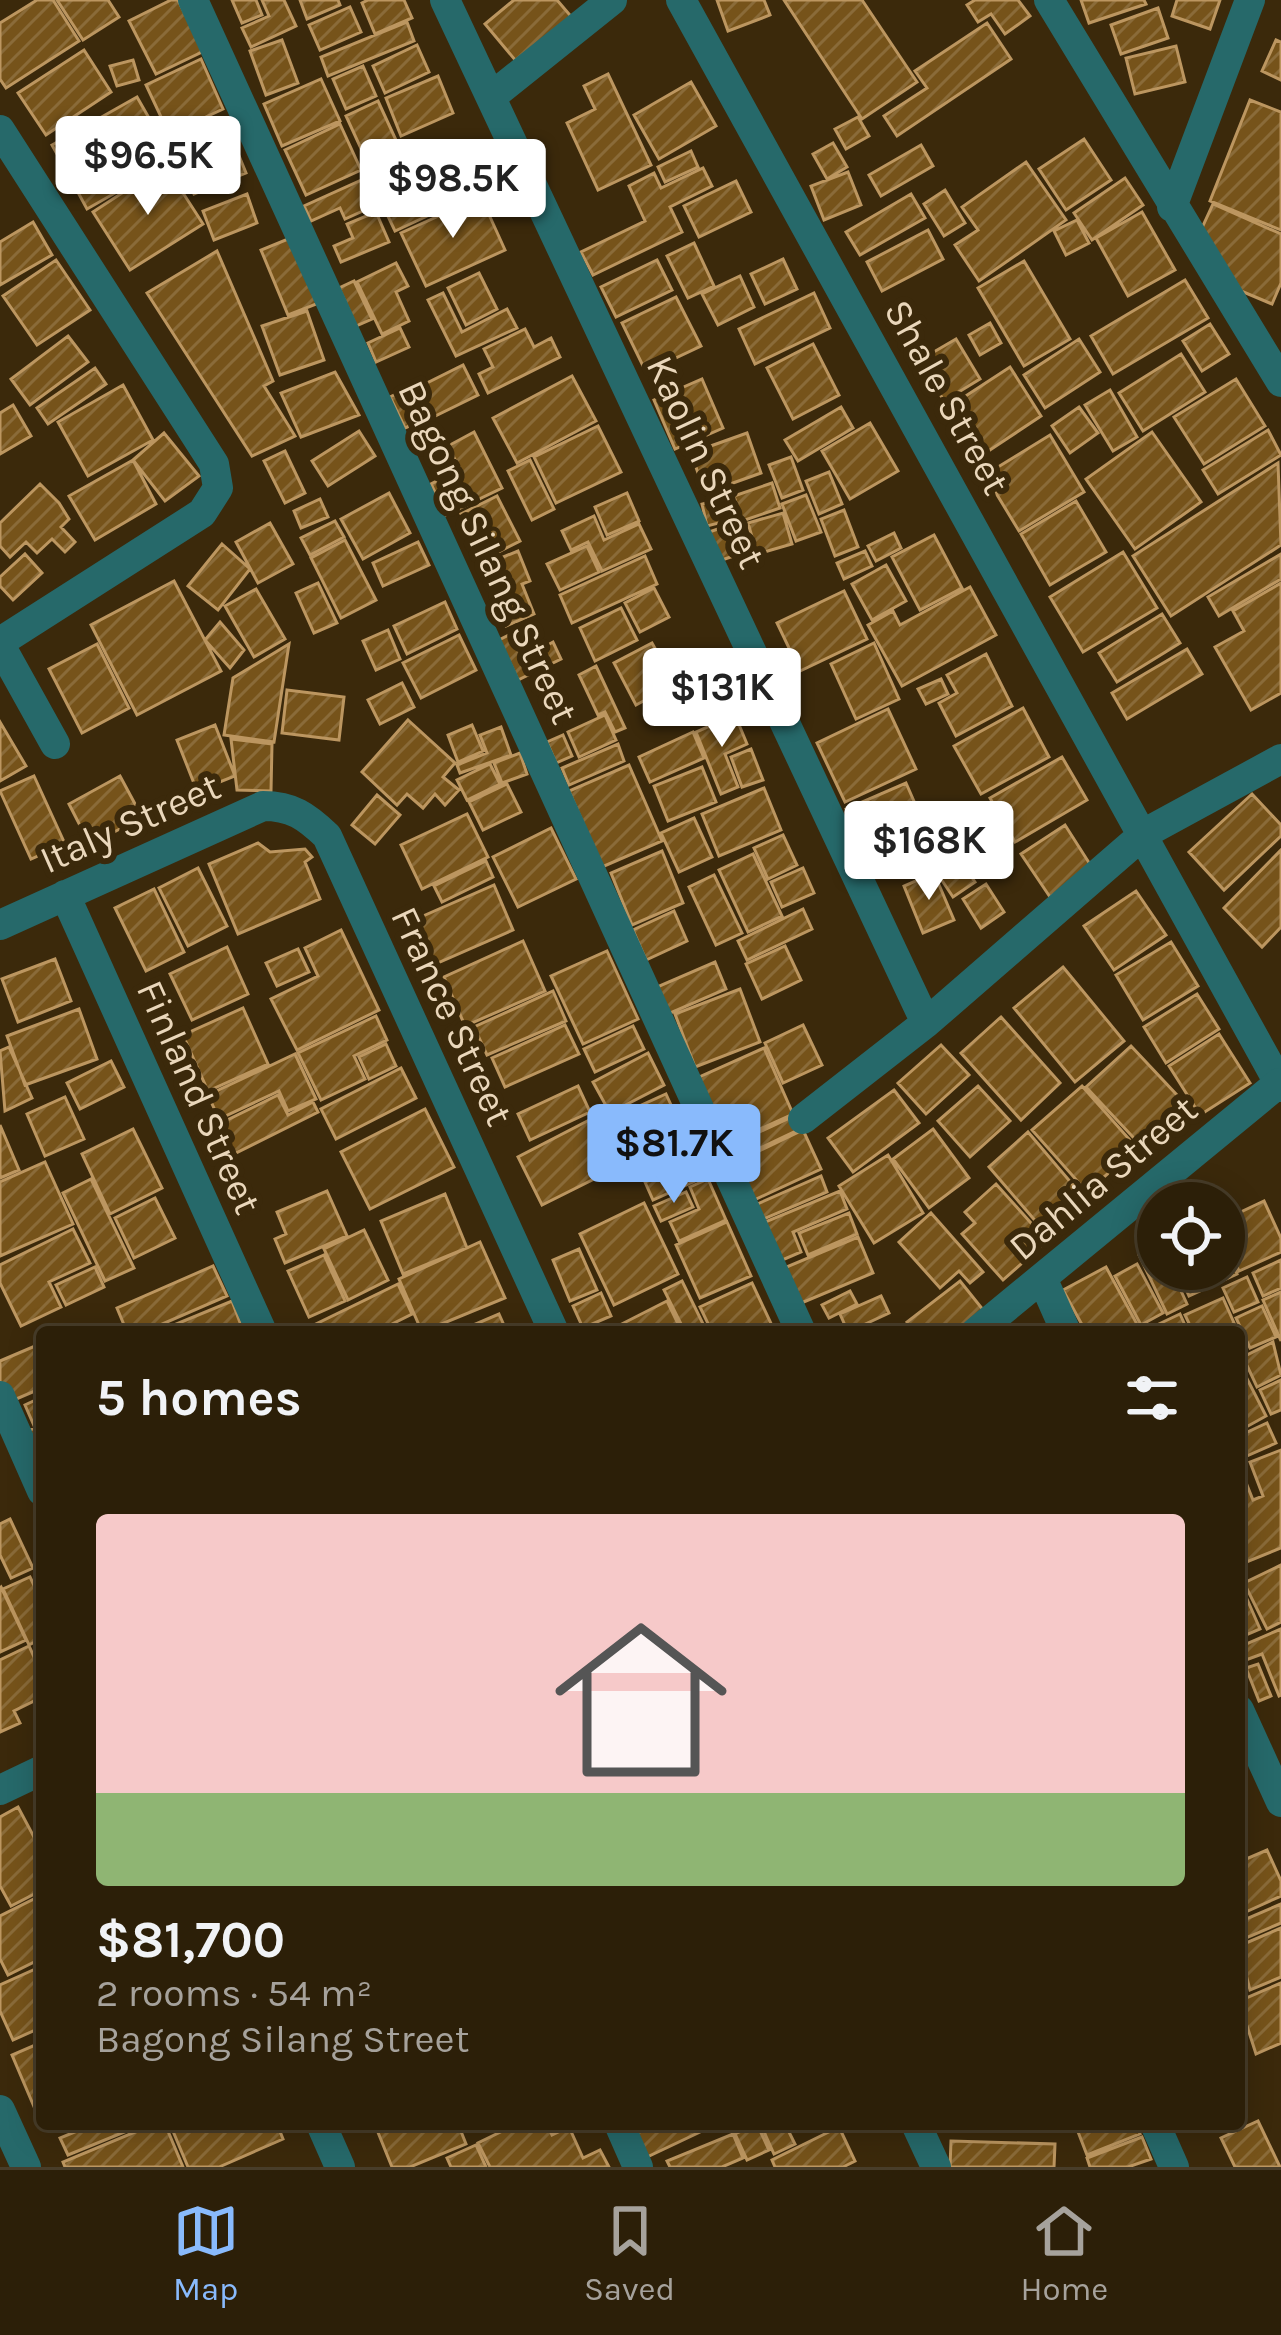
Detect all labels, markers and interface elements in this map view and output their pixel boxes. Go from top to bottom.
pin: $96.5K [50,116,246,218]
text: $96.5K [83,132,213,178]
pin: $98.5K [355,139,551,241]
text: $98.5K [387,155,519,201]
street label: Shale Street [875,291,1019,503]
street label: Kaolin Street [637,349,775,575]
street label: Bagong Silang Street [388,373,588,731]
pin: $131K [638,648,806,750]
text: $131K [670,664,774,710]
street label: Italy Street [33,763,227,883]
pin: $168K [845,801,1013,903]
text: $168K [871,817,987,863]
street label: France Street [381,899,523,1133]
street label: Finland Street [127,973,271,1221]
street label: Dahlia Street [1000,1086,1206,1270]
pin: $81.7K [576,1104,772,1206]
text: $81.7K [614,1120,734,1166]
map controls [1137,1182,1245,1290]
button: locate [1137,1182,1245,1290]
icon: filters [1119,1365,1185,1431]
text: 5 homes [96,1368,302,1428]
icon: home [533,1592,749,1808]
text: $81,700 [96,1910,285,1970]
text: 2 rooms · 54 m² [96,1970,372,2016]
text: Bagong Silang Street [96,2016,469,2062]
tab: Map [173,2198,239,2308]
tab: Saved [584,2198,675,2308]
tab: Home [1020,2198,1108,2308]

